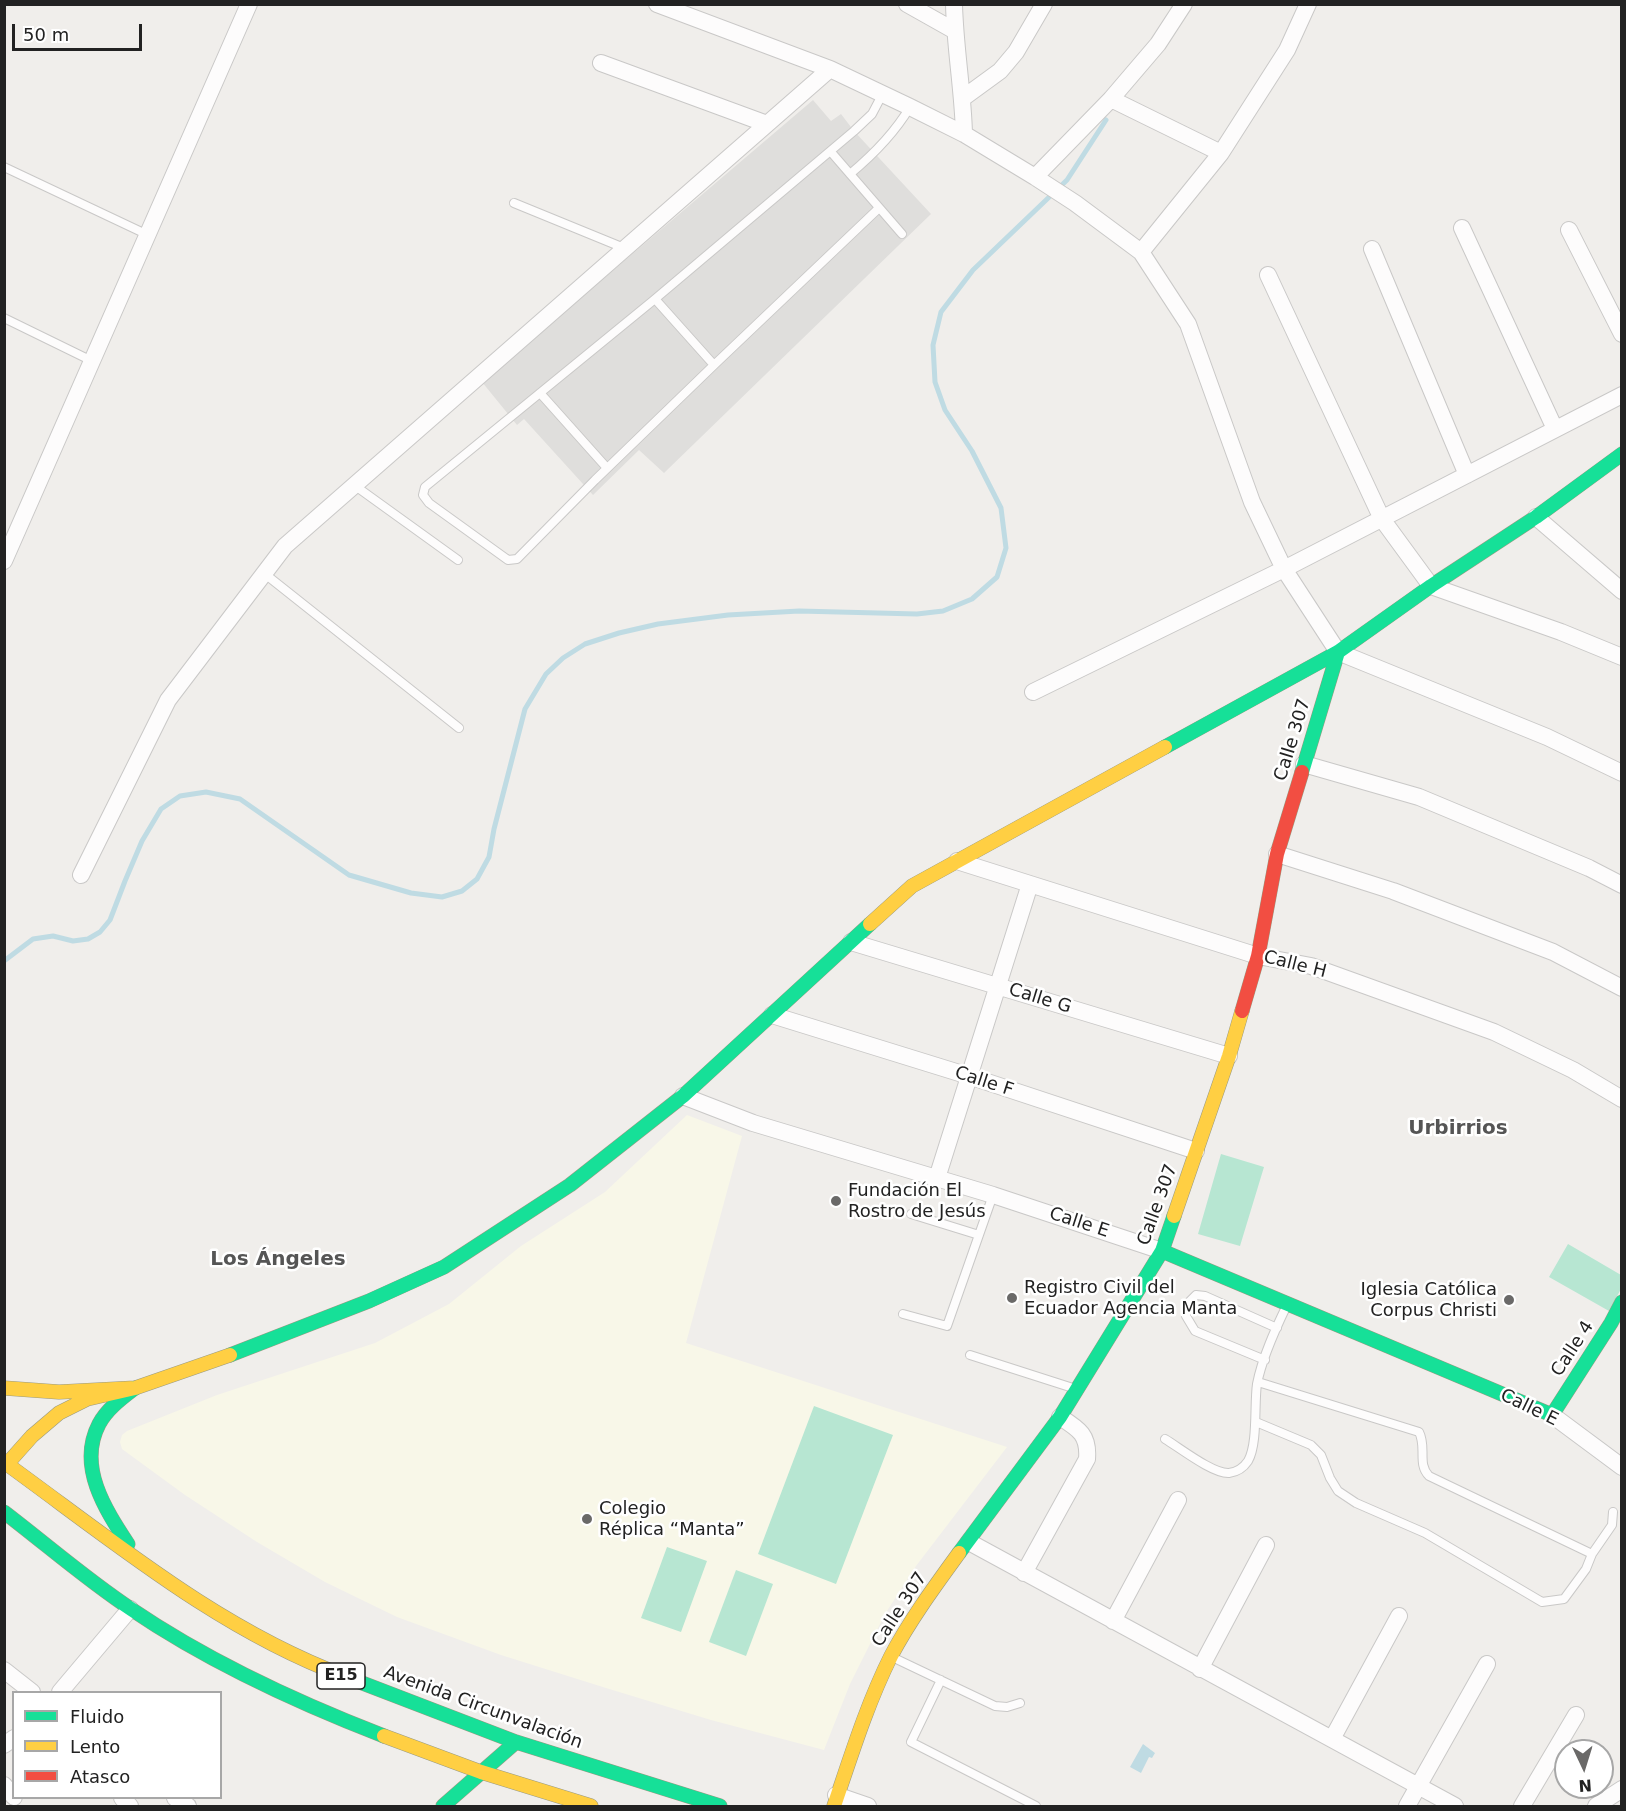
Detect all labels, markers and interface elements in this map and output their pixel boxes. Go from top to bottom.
scale bar [15,12,146,50]
text: 50 m [23,24,69,45]
street label: Calle 307 [1270,696,1316,784]
street label: Calle H [1261,947,1329,983]
street label: Calle G [1006,979,1074,1019]
street label: Calle F [952,1062,1016,1102]
district label: Urbirrios [1408,1117,1508,1141]
street label: Calle 307 [1133,1161,1183,1249]
place label: Fundación El Rostro de Jesús [848,1180,986,1222]
marker: Fundación El Rostro de Jesús [829,1194,843,1208]
street label: Calle E [1046,1203,1112,1243]
district label: Los Ángeles [210,1248,346,1272]
place label: Registro Civil del Ecuador Agencia Manta [1024,1277,1237,1320]
place label: Iglesia Católica Corpus Christi [1360,1279,1497,1322]
marker: Registro Civil del Ecuador Agencia Manta [1005,1291,1019,1305]
marker: Iglesia Católica Corpus Christi [1502,1293,1516,1307]
street label: Calle 4 [1547,1317,1599,1381]
street label: Calle E [1497,1385,1561,1431]
place label: Colegio Réplica “Manta” [599,1498,745,1540]
marker: Colegio Réplica “Manta” [580,1512,594,1526]
street label: Calle 307 [868,1569,932,1651]
street label: Avenida Circunvalación [381,1662,585,1754]
road number: E15 [317,1663,365,1689]
legend [12,1691,222,1799]
text: Fluido [70,1706,124,1727]
text: Lento [70,1736,120,1757]
north arrow [1554,1739,1614,1799]
text: Atasco [70,1766,130,1787]
text: N [1578,1776,1593,1795]

